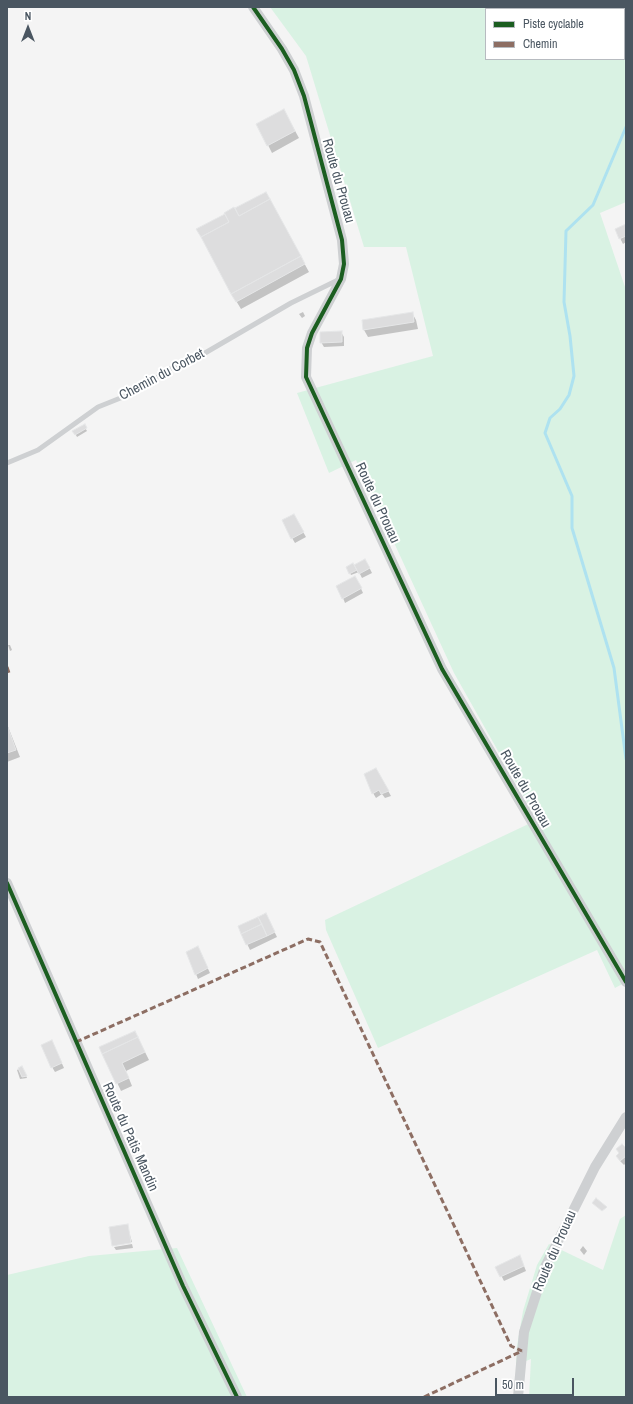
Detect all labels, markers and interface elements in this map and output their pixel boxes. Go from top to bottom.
north arrow [8,8,48,48]
legend [485,8,625,60]
text: N [25,9,31,23]
text: Piste cyclable [523,16,584,32]
text: Chemin [523,36,557,52]
street label: Route du Prouau [318,137,358,225]
street label: Chemin du Corbet [117,346,207,404]
street label: Route du Prouau [351,460,403,546]
street label: Route du Prouau [496,747,554,831]
street label: Route du Patis Mandin [98,1080,162,1194]
street label: Route du Prouau [530,1208,580,1294]
scale bar [497,1370,576,1396]
text: 50 m [502,1377,524,1393]

